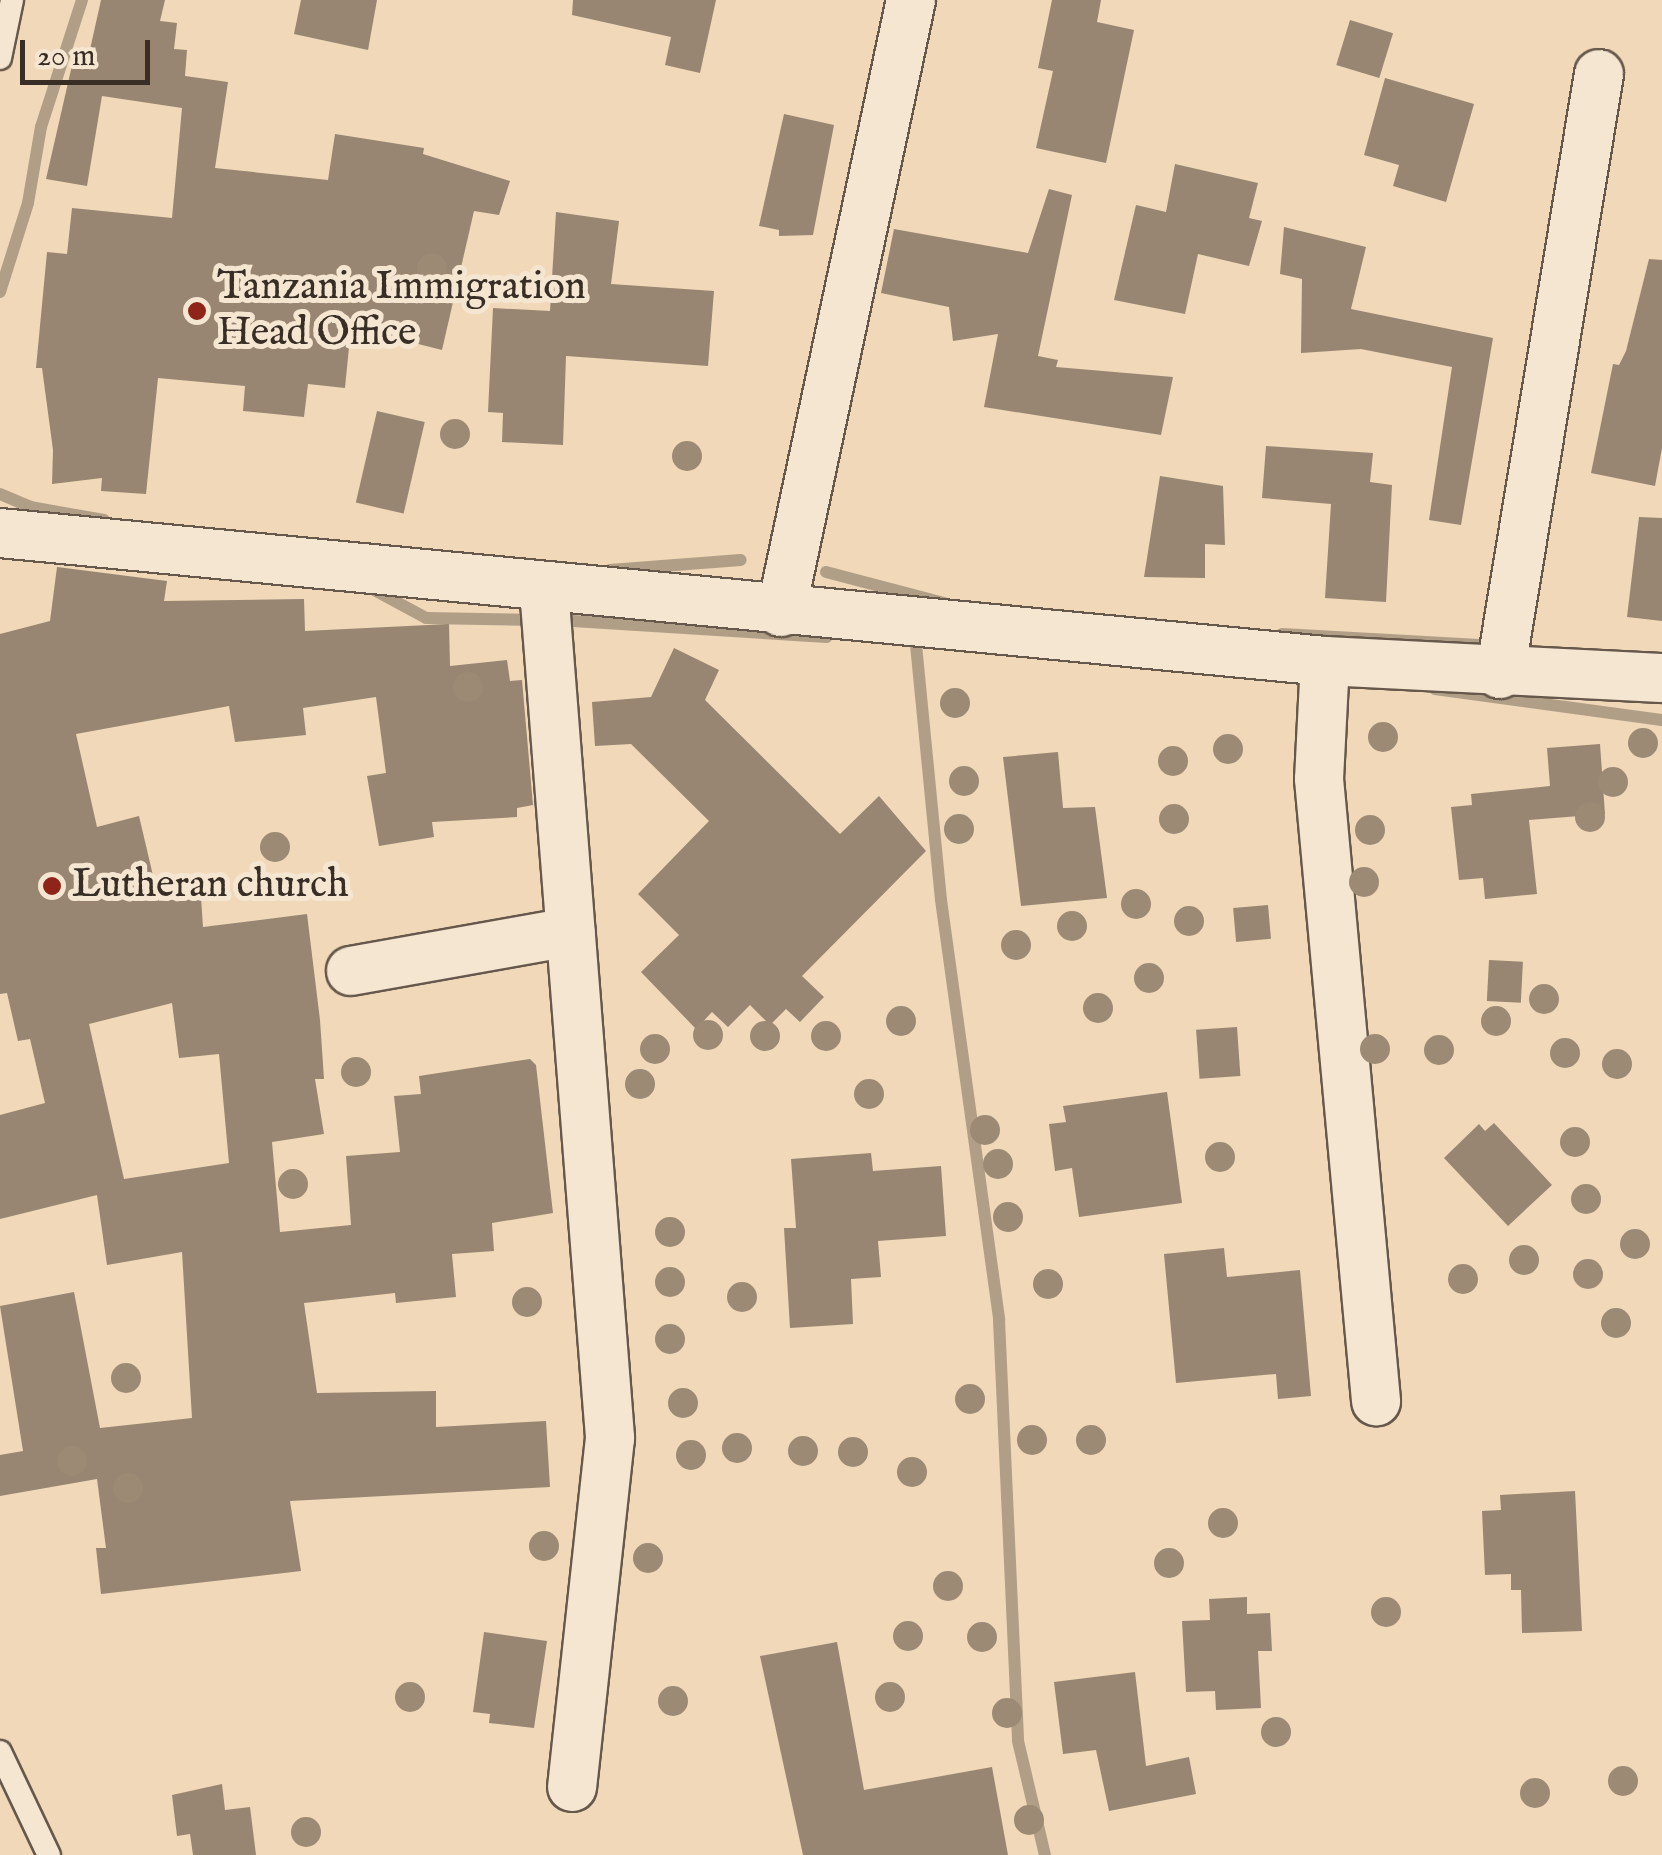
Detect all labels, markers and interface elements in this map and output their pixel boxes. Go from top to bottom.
scale bar [25,20,155,82]
text: 20 m [37,38,96,76]
place label: Tanzania Immigration Head Office [217,264,586,358]
marker: Tanzania Immigration Head Office [186,300,208,322]
place label: Lutheran church [72,862,349,910]
marker: Lutheran church [41,875,63,897]

